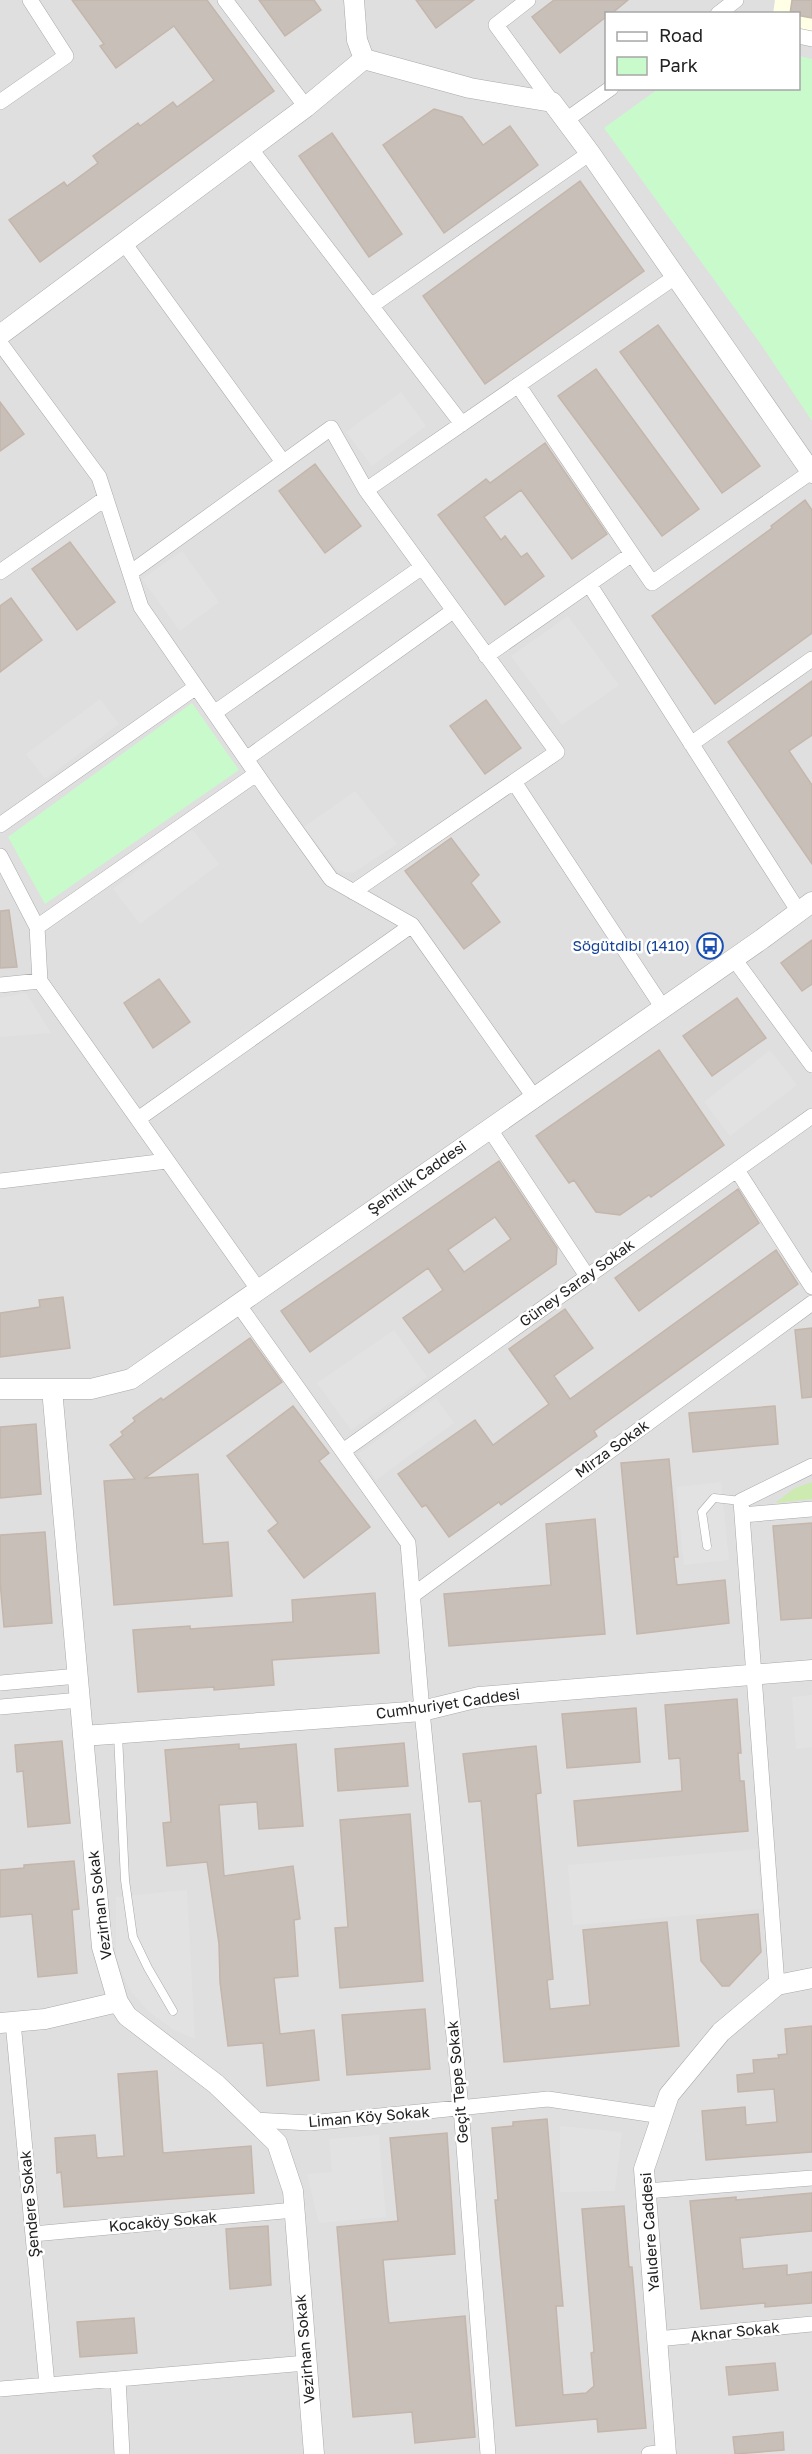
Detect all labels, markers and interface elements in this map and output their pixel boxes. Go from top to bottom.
legend [605,12,800,90]
text: Road [659,24,703,46]
text: Park [659,54,698,76]
bus stop icon: Söğütdibi (1410) [695,931,725,961]
place label: Söğütdibi (1410) [572,936,690,954]
street label: Şehitlik Caddesi [364,1136,469,1218]
street label: Güney Saray Sokak [516,1234,638,1330]
street label: Mirza Sokak [571,1415,652,1481]
street label: Cumhuriyet Caddesi [375,1684,521,1722]
street label: Vezirhan Sokak [83,1849,115,1961]
street label: Geçit Tepe Sokak [443,2019,471,2144]
street label: Liman Köy Sokak [307,2102,431,2130]
street label: Şendere Sokak [15,2149,43,2258]
street label: Yalıdere Caddesi [636,2172,662,2292]
street label: Kocaköy Sokak [108,2207,218,2235]
street label: Vezirhan Sokak [290,2293,318,2405]
street label: Aknar Sokak [689,2317,781,2345]

